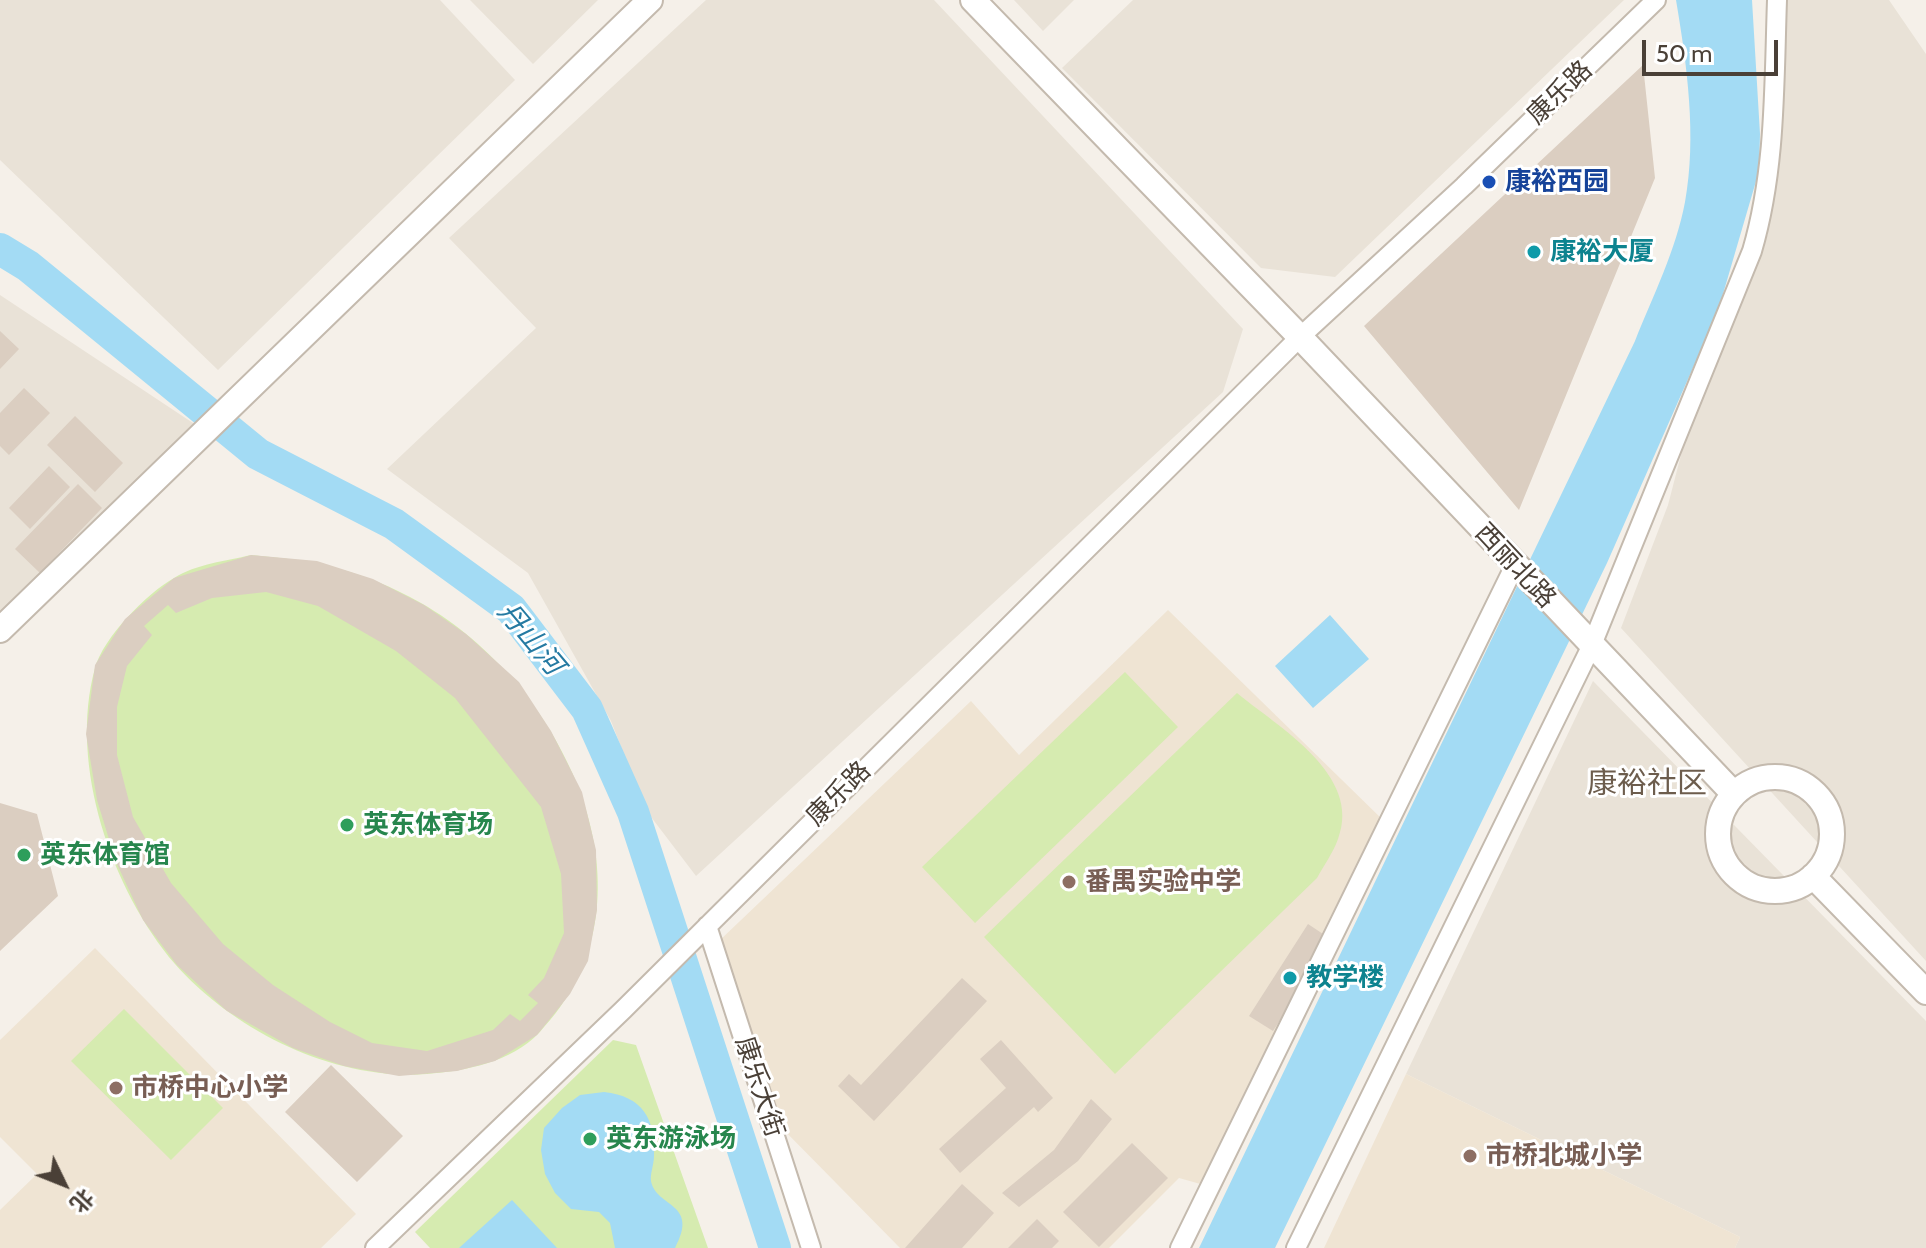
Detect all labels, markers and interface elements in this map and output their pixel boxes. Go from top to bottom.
scale bar [1646,24,1782,74]
text: 50 m [1656,39,1712,68]
street label: 康乐路 [1521,55,1599,131]
place label: 康裕西园 [1505,166,1609,198]
marker: 康裕西园 [1480,173,1498,191]
place label: 康裕大厦 [1550,236,1654,268]
marker: 康裕大厦 [1525,243,1543,261]
street label: 西丽北路 [1468,517,1562,615]
water label: 丹山河 [490,596,570,682]
street label: 康乐路 [800,755,878,833]
district label: 康裕社区 [1587,766,1707,802]
place label: 英东体育场 [363,809,493,841]
marker: 英东体育场 [338,816,356,834]
place label: 英东体育馆 [40,839,170,871]
marker: 英东体育馆 [15,846,33,864]
place label: 番禺实验中学 [1085,866,1241,898]
marker: 番禺实验中学 [1060,873,1078,891]
place label: 教学楼 [1306,962,1384,994]
marker: 教学楼 [1281,969,1299,987]
street label: 康乐大街 [728,1033,790,1141]
place label: 市桥中心小学 [132,1072,288,1104]
marker: 市桥中心小学 [107,1079,125,1097]
place label: 英东游泳场 [606,1123,736,1155]
marker: 英东游泳场 [581,1130,599,1148]
place label: 市桥北城小学 [1486,1140,1642,1172]
north arrow [24,1144,104,1224]
marker: 市桥北城小学 [1461,1147,1479,1165]
text: 北 [65,1183,99,1218]

